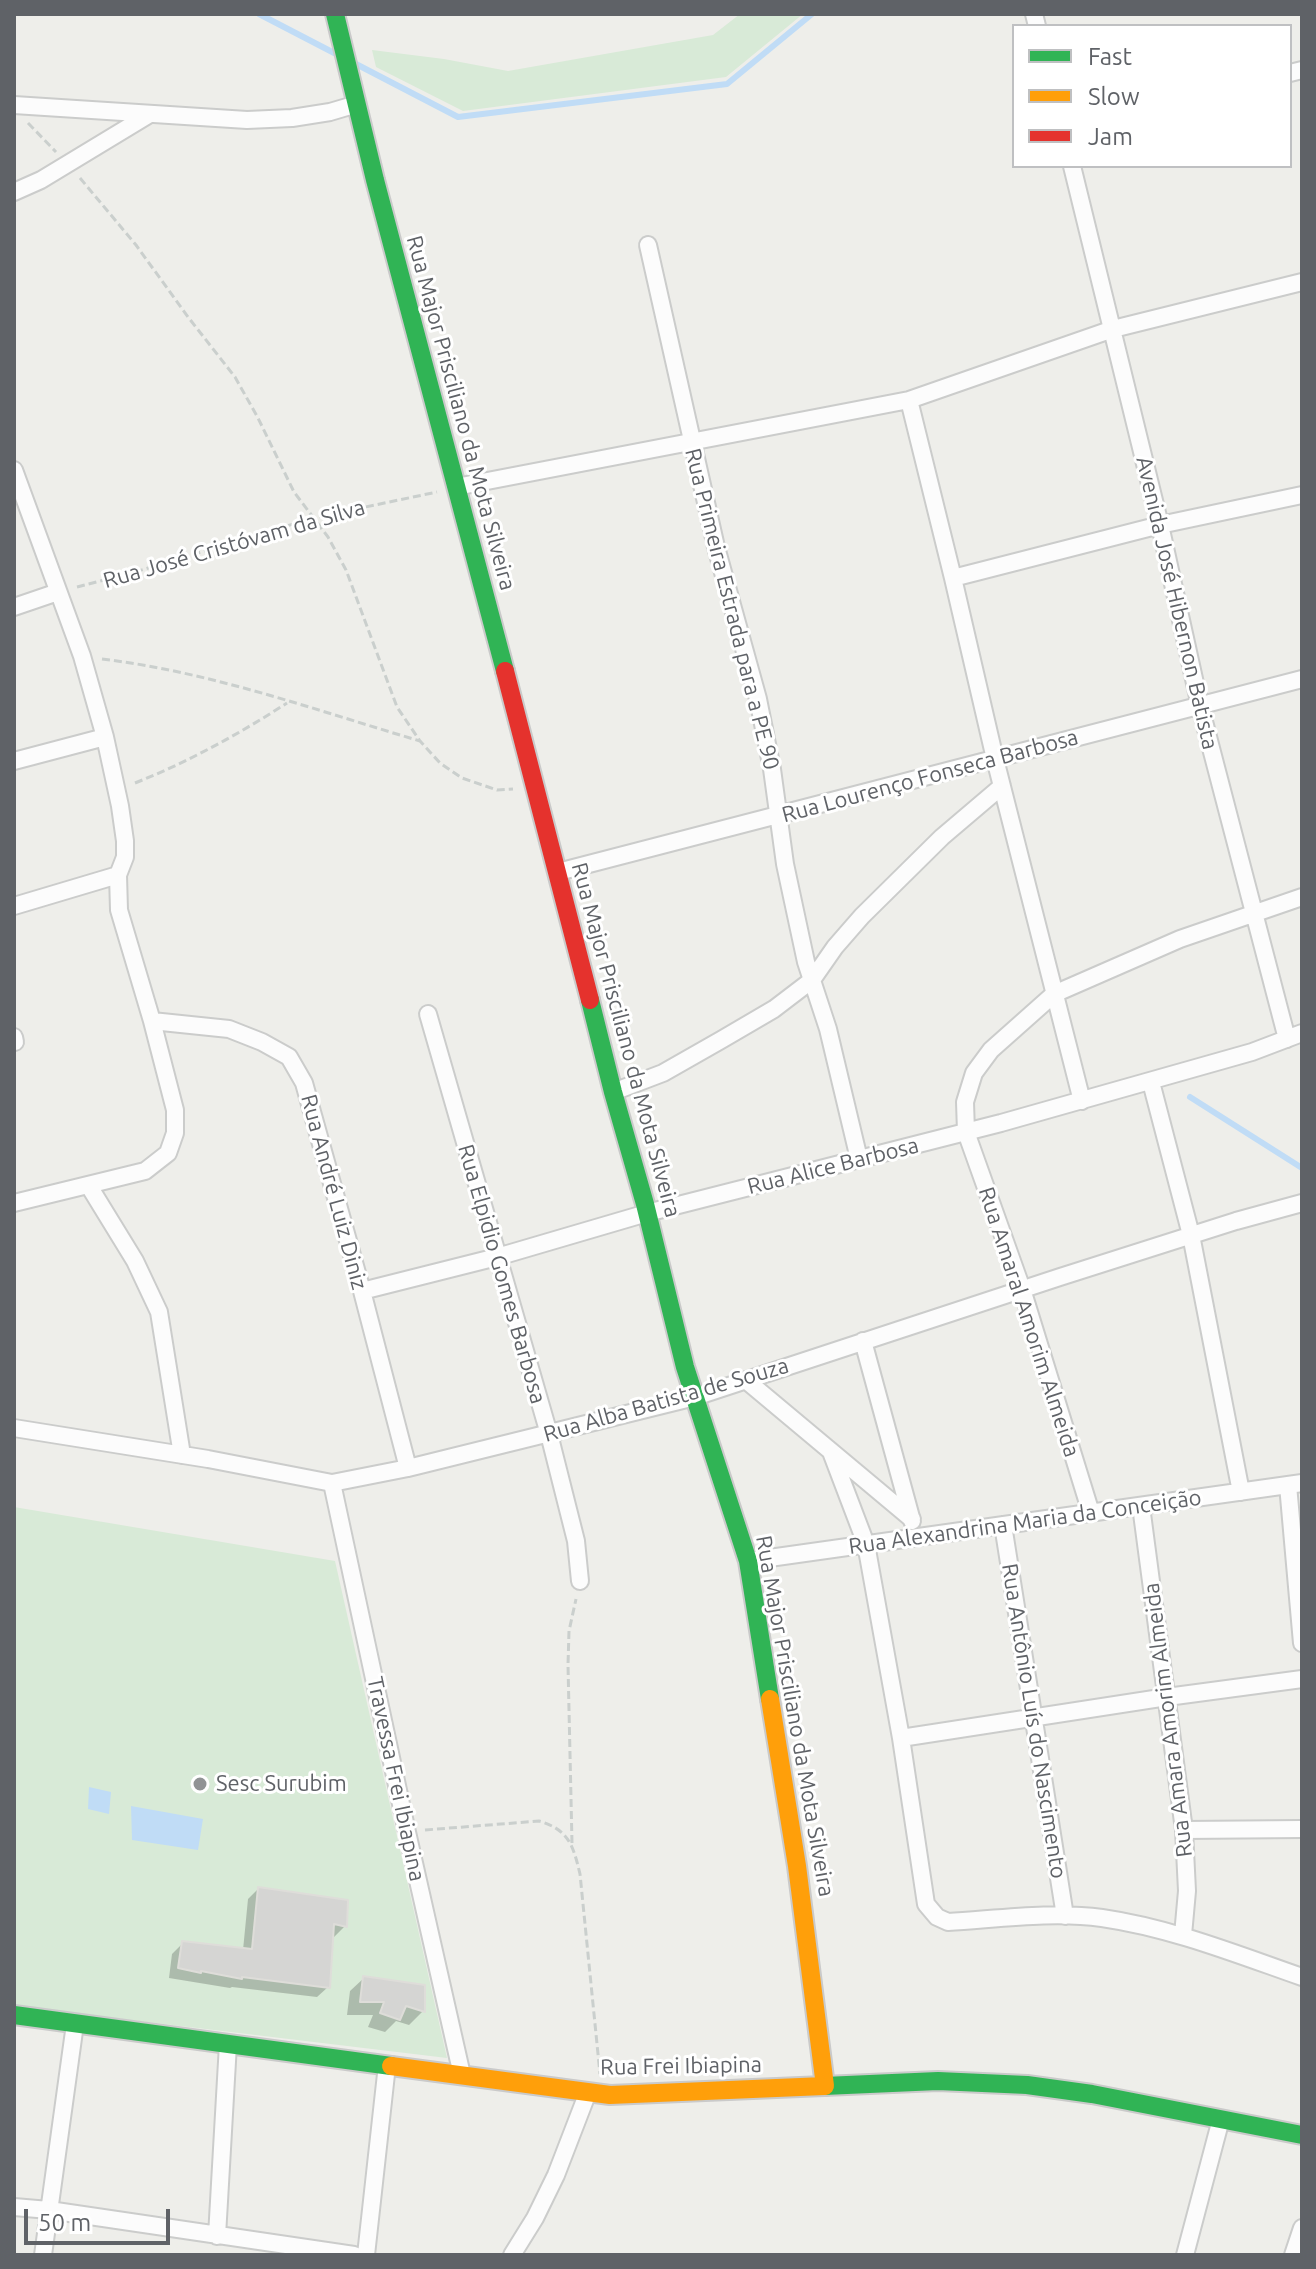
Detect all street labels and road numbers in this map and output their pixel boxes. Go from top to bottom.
street label: Rua Major Prisciliano da Mota Silveira [401,233,521,593]
street label: Rua Primeira Estrada para a PE 90 [679,445,785,773]
street label: Avenida José Hibernon Batista [1130,454,1224,752]
street label: Rua José Cristóvam da Silva [100,494,368,594]
street label: Rua Lourenço Fonseca Barbosa [779,724,1081,828]
street label: Rua Major Prisciliano da Mota Silveira [566,860,686,1220]
street label: Rua André Luiz Diniz [295,1092,373,1292]
street label: Rua Alice Barbosa [745,1132,921,1200]
street label: Rua Elpidio Gomes Barbosa [452,1141,552,1407]
street label: Rua Amaral Amorim Almeida [973,1184,1085,1460]
street label: Rua Alba Batista de Souza [540,1352,792,1448]
street label: Rua Alexandrina Maria da Conceição [847,1484,1203,1560]
street label: Rua Major Prisciliano da Mota Silveira [750,1533,840,1899]
street label: Rua Antônio Luís do Nascimento [996,1562,1072,1880]
street label: Rua Amara Amorim Almeida [1138,1581,1198,1859]
street label: Travessa Frei Ibiapina [361,1674,431,1884]
street label: Rua Frei Ibiapina [600,2051,762,2081]

